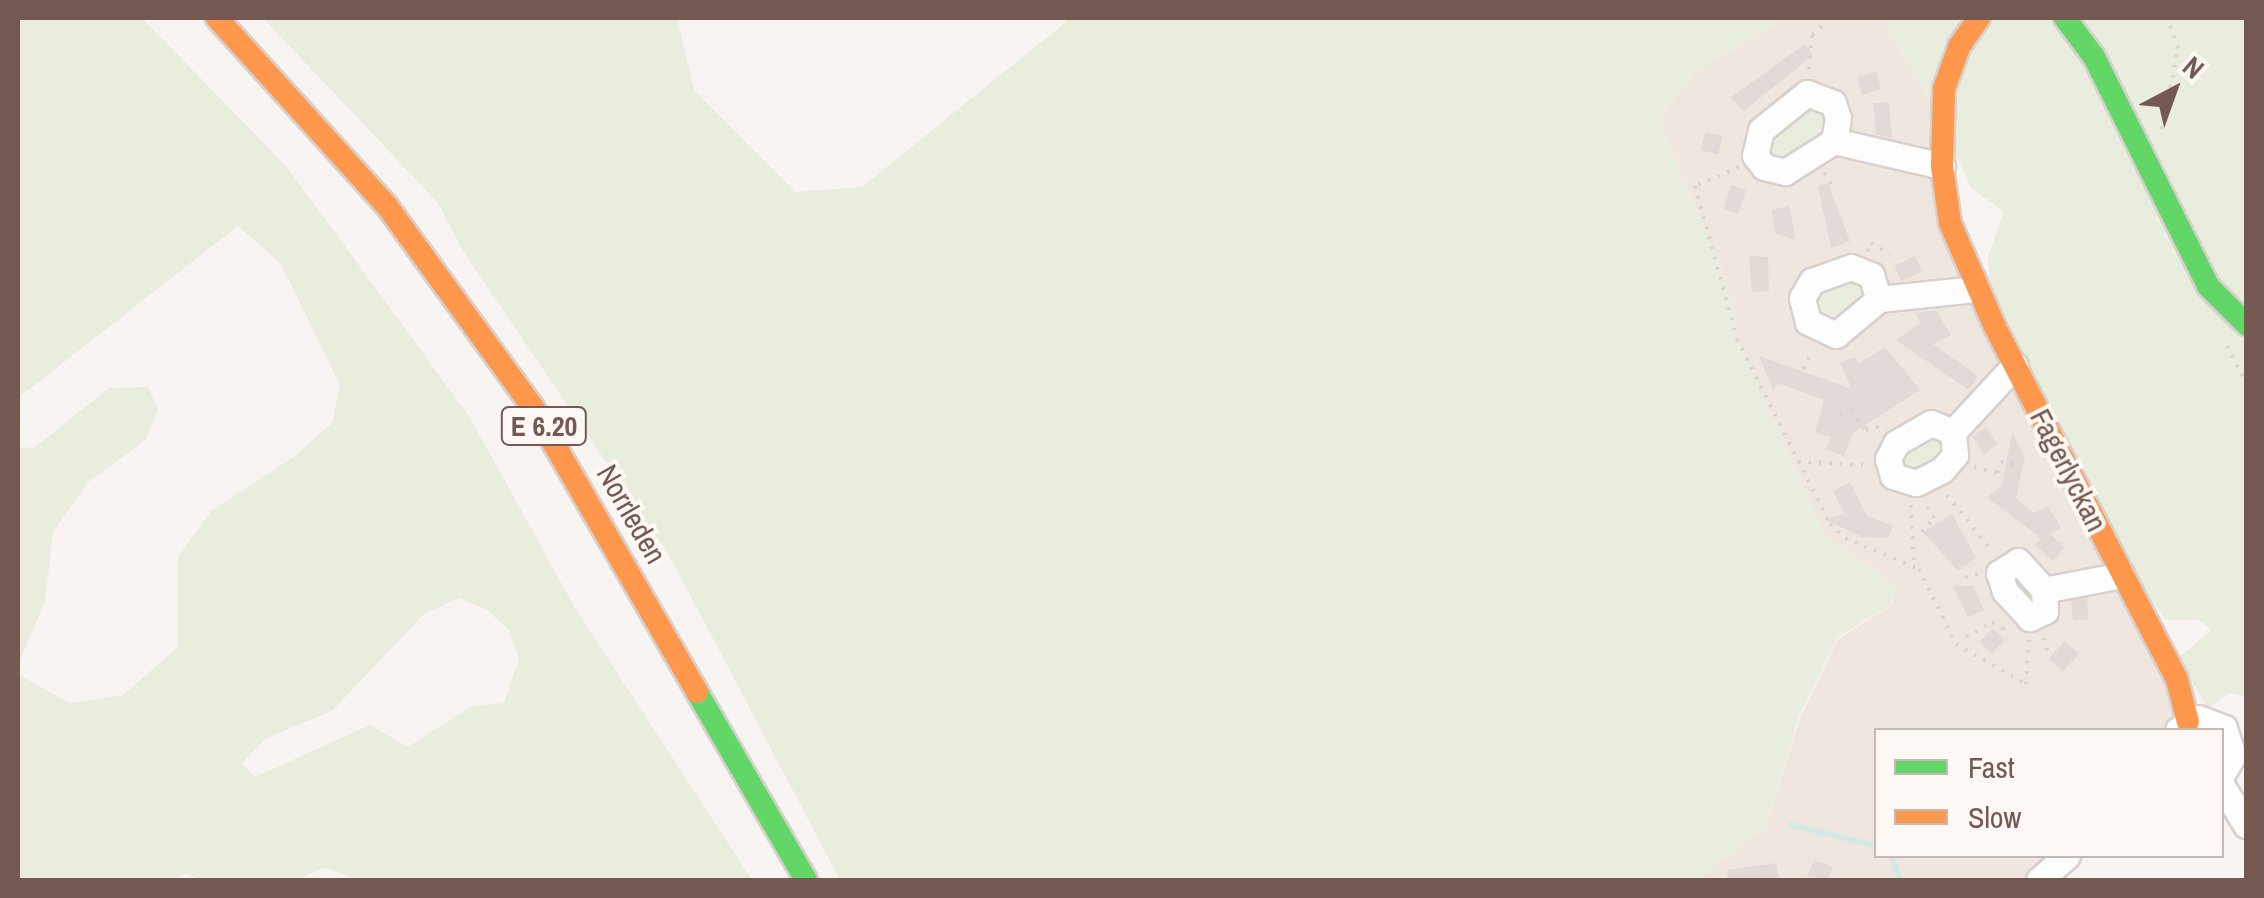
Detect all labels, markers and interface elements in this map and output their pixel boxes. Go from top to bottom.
north arrow [2124,40,2224,140]
text: N [2175,48,2212,87]
road number: E 6.20 [499,403,589,449]
street label: Fagerlyckan [2023,403,2115,537]
street label: Norrleden [589,458,675,570]
legend [1874,728,2224,858]
text: Fast [1968,747,2015,787]
text: Slow [1968,797,2021,837]

